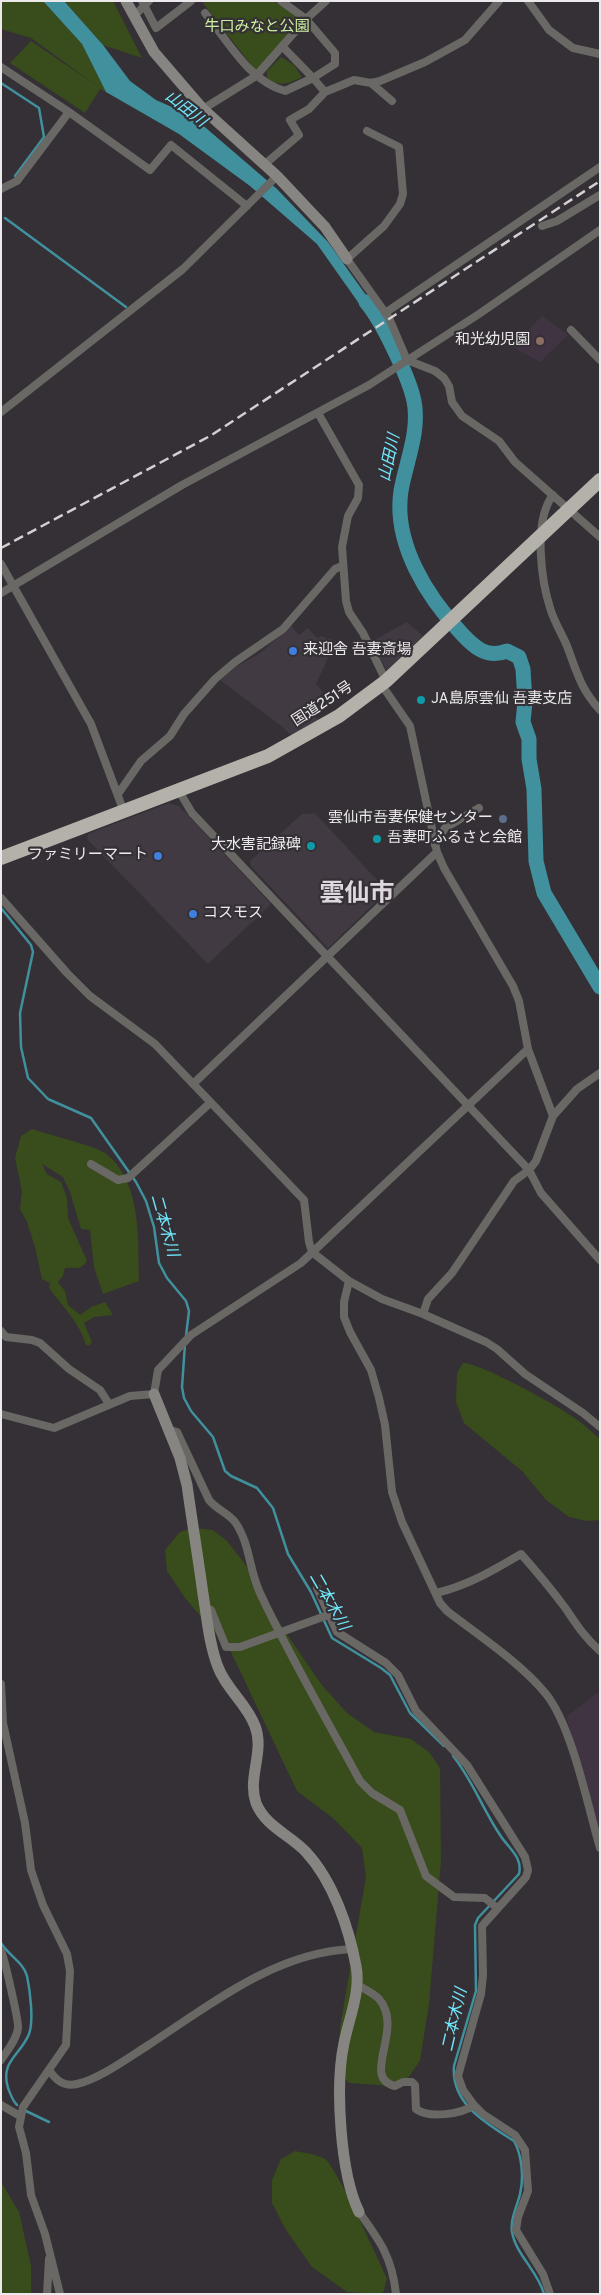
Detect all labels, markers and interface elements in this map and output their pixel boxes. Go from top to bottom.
park label: 牛口みなと公園 [205,19,309,37]
water label: 山田川 [160,88,210,132]
place label: 和光幼児園 [455,332,530,350]
marker: 和光幼児園 [534,335,546,347]
water label: 山田川 [377,433,405,483]
place label: 来迎舎 吾妻斎場 [303,642,412,660]
marker: 来迎舎 吾妻斎場 [287,645,299,657]
street label: 国道251号 [289,679,357,731]
place label: JA島原雲仙 吾妻支店 [431,691,572,709]
marker: JA島原雲仙 吾妻支店 [415,694,427,706]
place label: 雲仙市吾妻保健センター [328,810,493,828]
marker: 雲仙市吾妻保健センター [497,813,509,825]
place label: 吾妻町ふるさと会館 [387,830,522,848]
marker: 吾妻町ふるさと会館 [371,833,383,845]
place label: 大水害記録碑 [211,837,301,855]
marker: 大水害記録碑 [305,840,317,852]
place label: ファミリーマート [28,847,148,865]
marker: ファミリーマート [152,850,164,862]
district label: 雲仙市 [320,881,394,911]
place label: コスモス [203,905,263,923]
marker: コスモス [187,908,199,920]
water label: 二本木川 [145,1193,181,1259]
water label: 二本木川 [304,1569,352,1635]
water label: 二本木川 [439,1987,473,2053]

